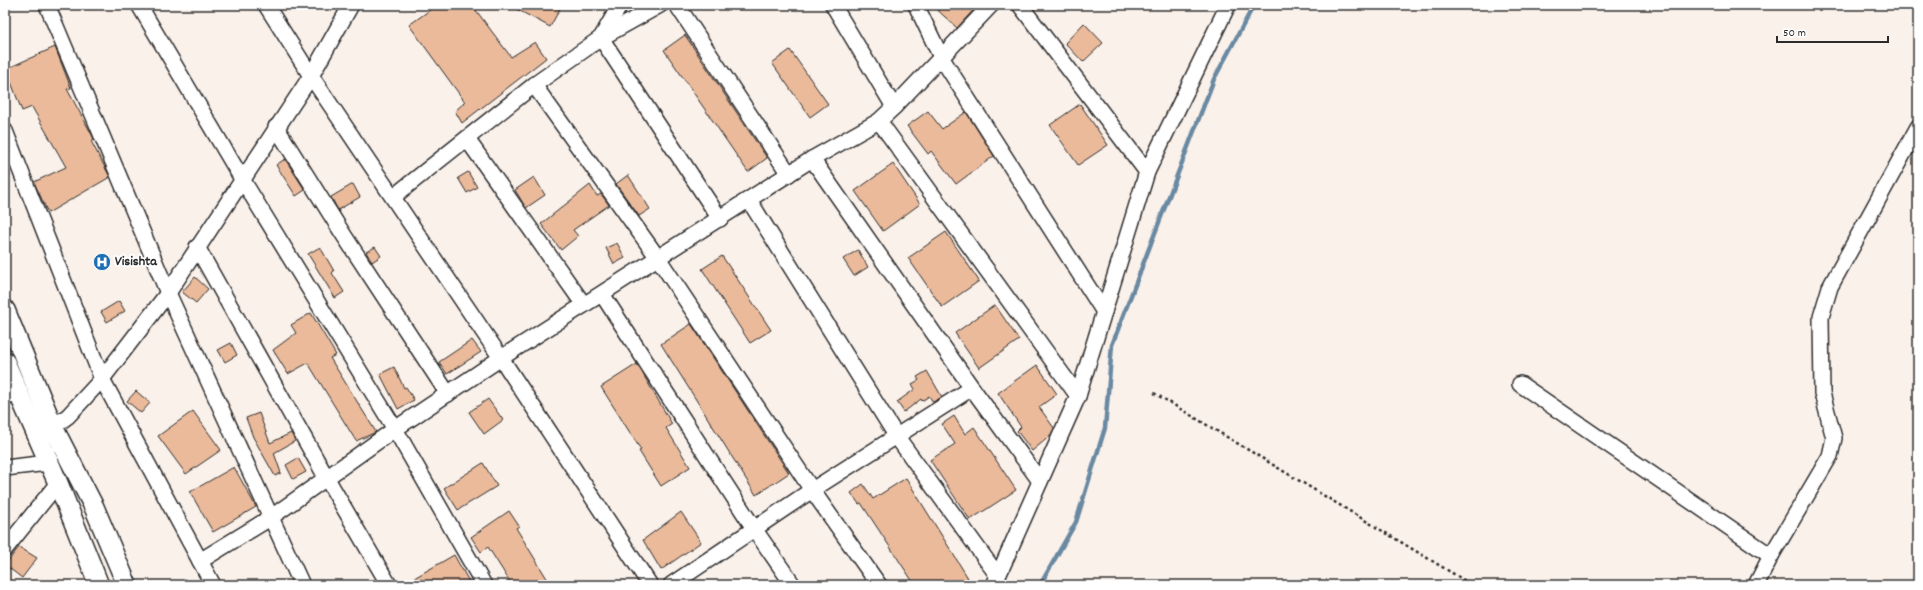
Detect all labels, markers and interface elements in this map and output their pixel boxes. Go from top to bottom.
scale bar [1777,18,1888,44]
text: 50 m [1783,25,1806,42]
hospital icon: Visishta [92,252,112,272]
place label: Visishta [115,252,158,272]

